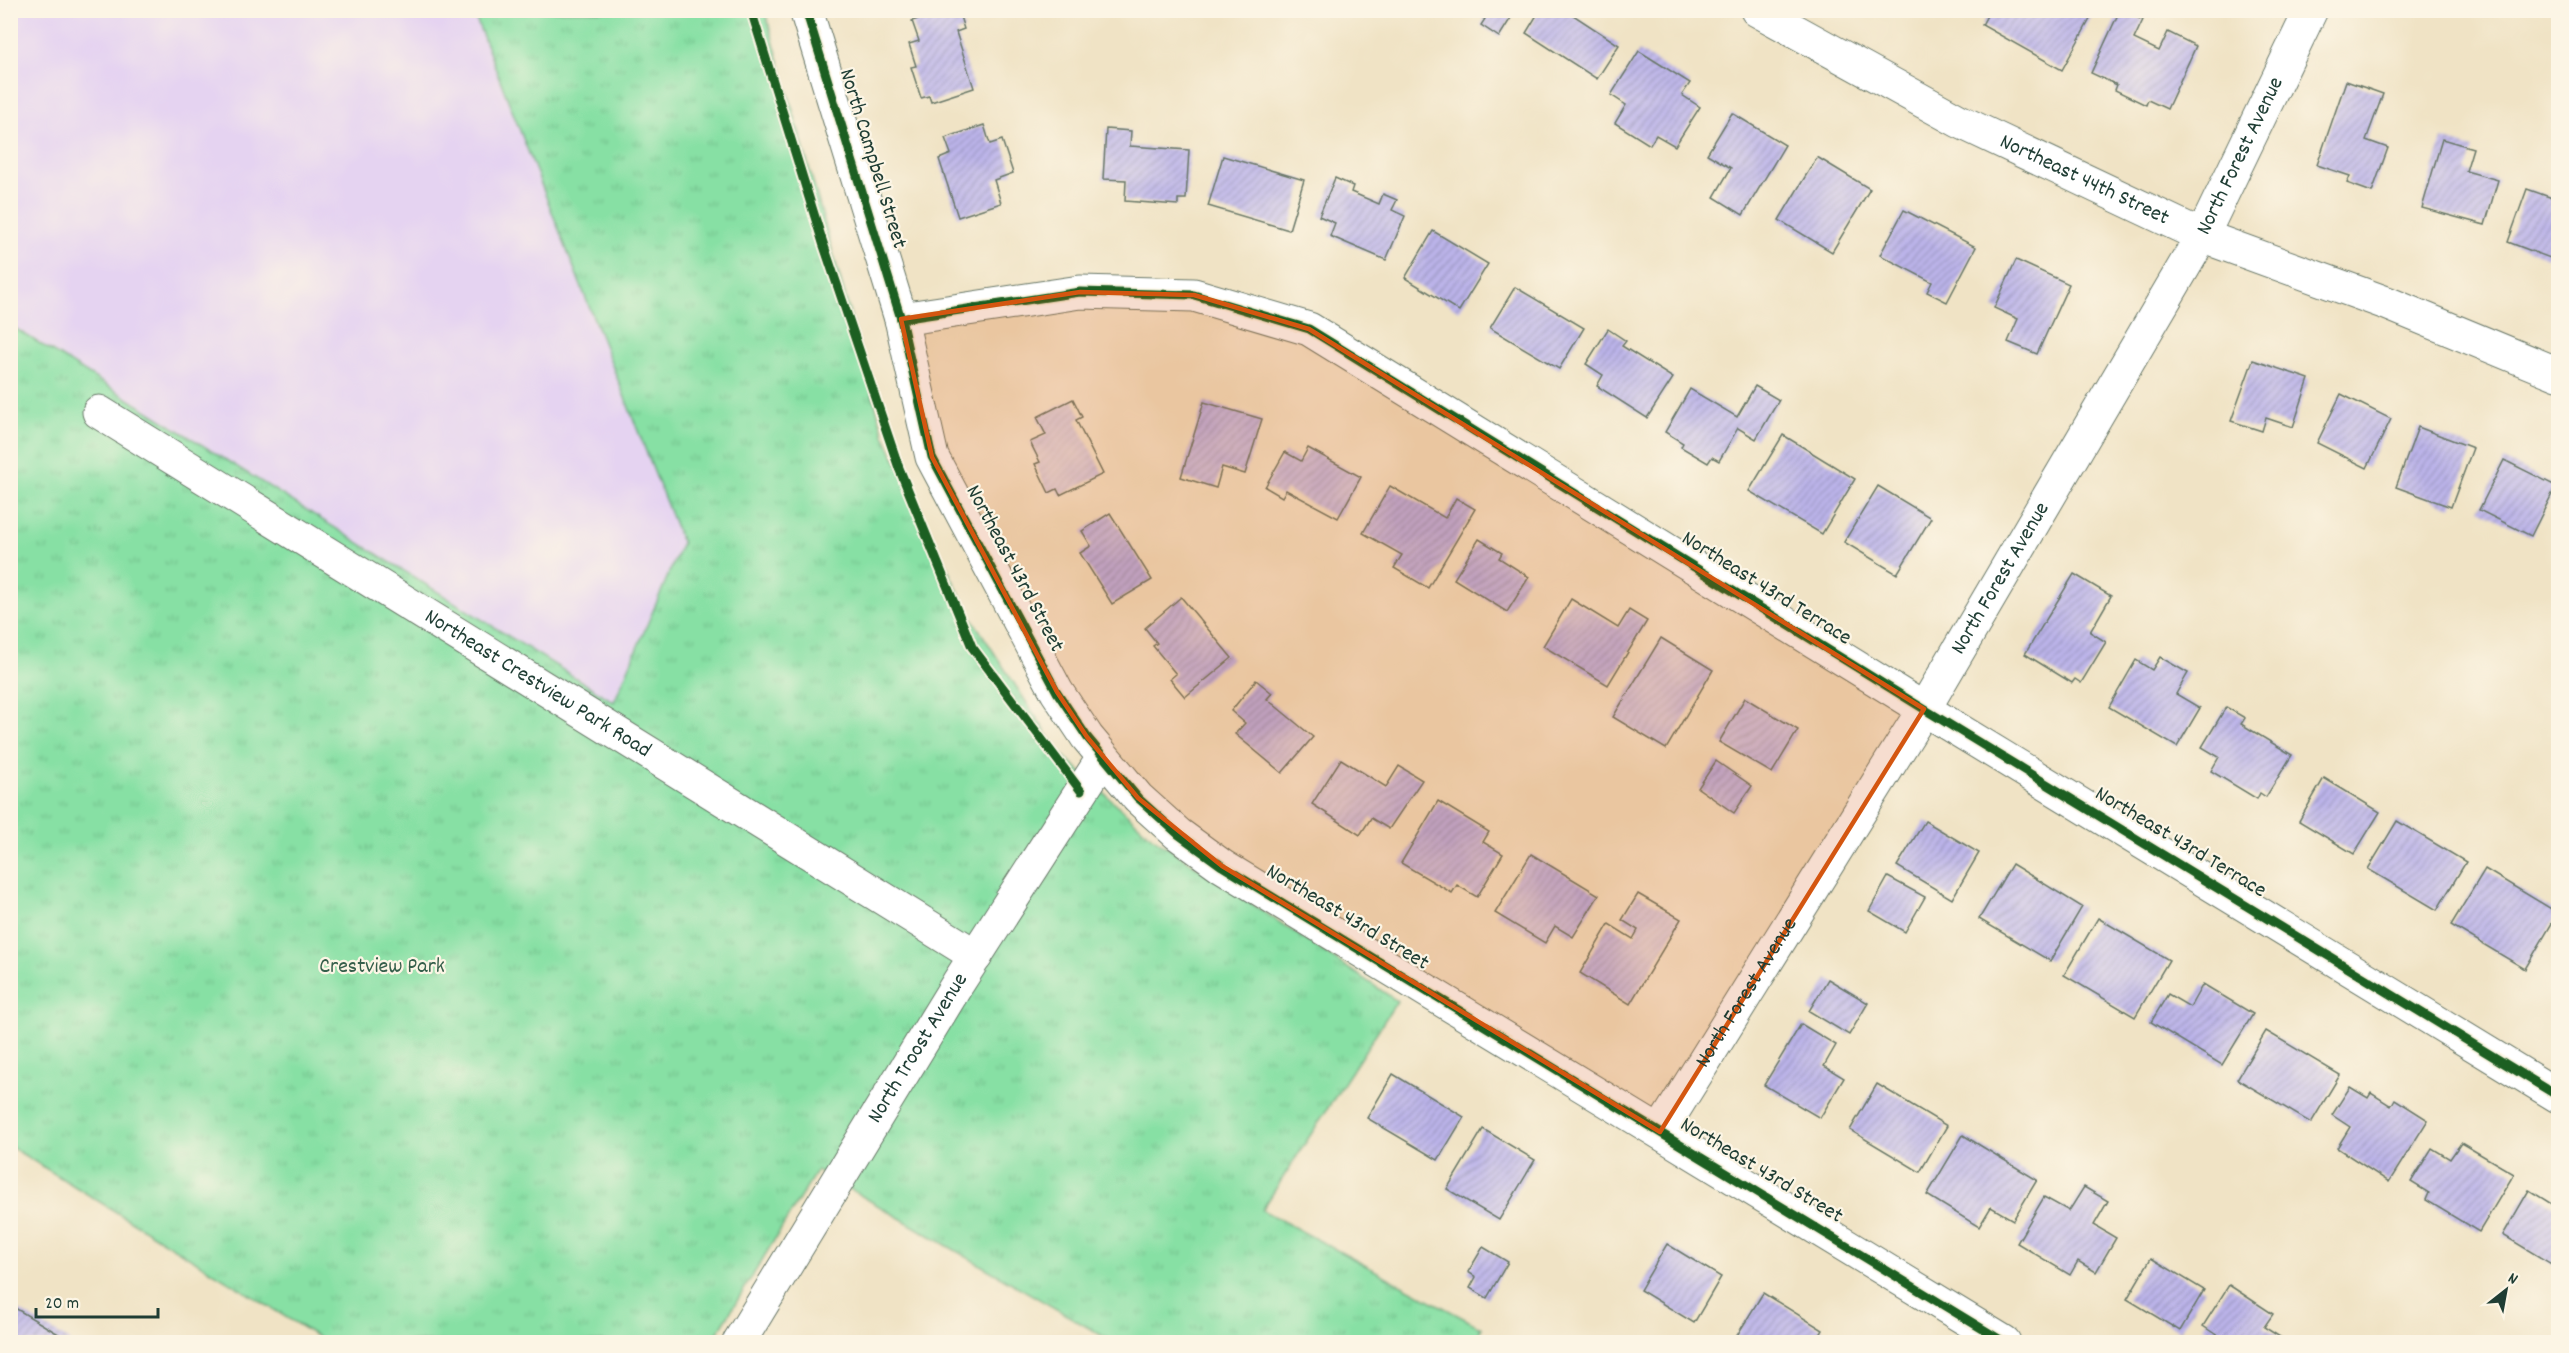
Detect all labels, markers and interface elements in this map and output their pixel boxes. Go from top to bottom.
street label: North Campbell Street [830,65,914,253]
street label: North Forest Avenue [2189,72,2292,240]
street label: Northeast 44th Street [1994,127,2174,234]
street label: Northeast 43rd Street [957,480,1071,658]
street label: North Forest Avenue [1944,496,2058,661]
street label: Northeast 43rd Terrace [1675,524,1857,654]
street label: Northeast Crestview Park Road [418,602,657,766]
street label: Northeast 43rd Terrace [2088,779,2272,907]
street label: Northeast 43rd Street [1260,857,1434,979]
street label: North Forest Avenue [1688,912,1806,1074]
park label: Crestview Park [319,952,445,983]
street label: North Troost Avenue [860,967,976,1130]
street label: Northeast 43rd Street [1674,1110,1848,1232]
north arrow [2476,1260,2536,1320]
text: N [2503,1267,2522,1291]
scale bar [36,1281,158,1319]
text: 20 m [45,1292,79,1317]

